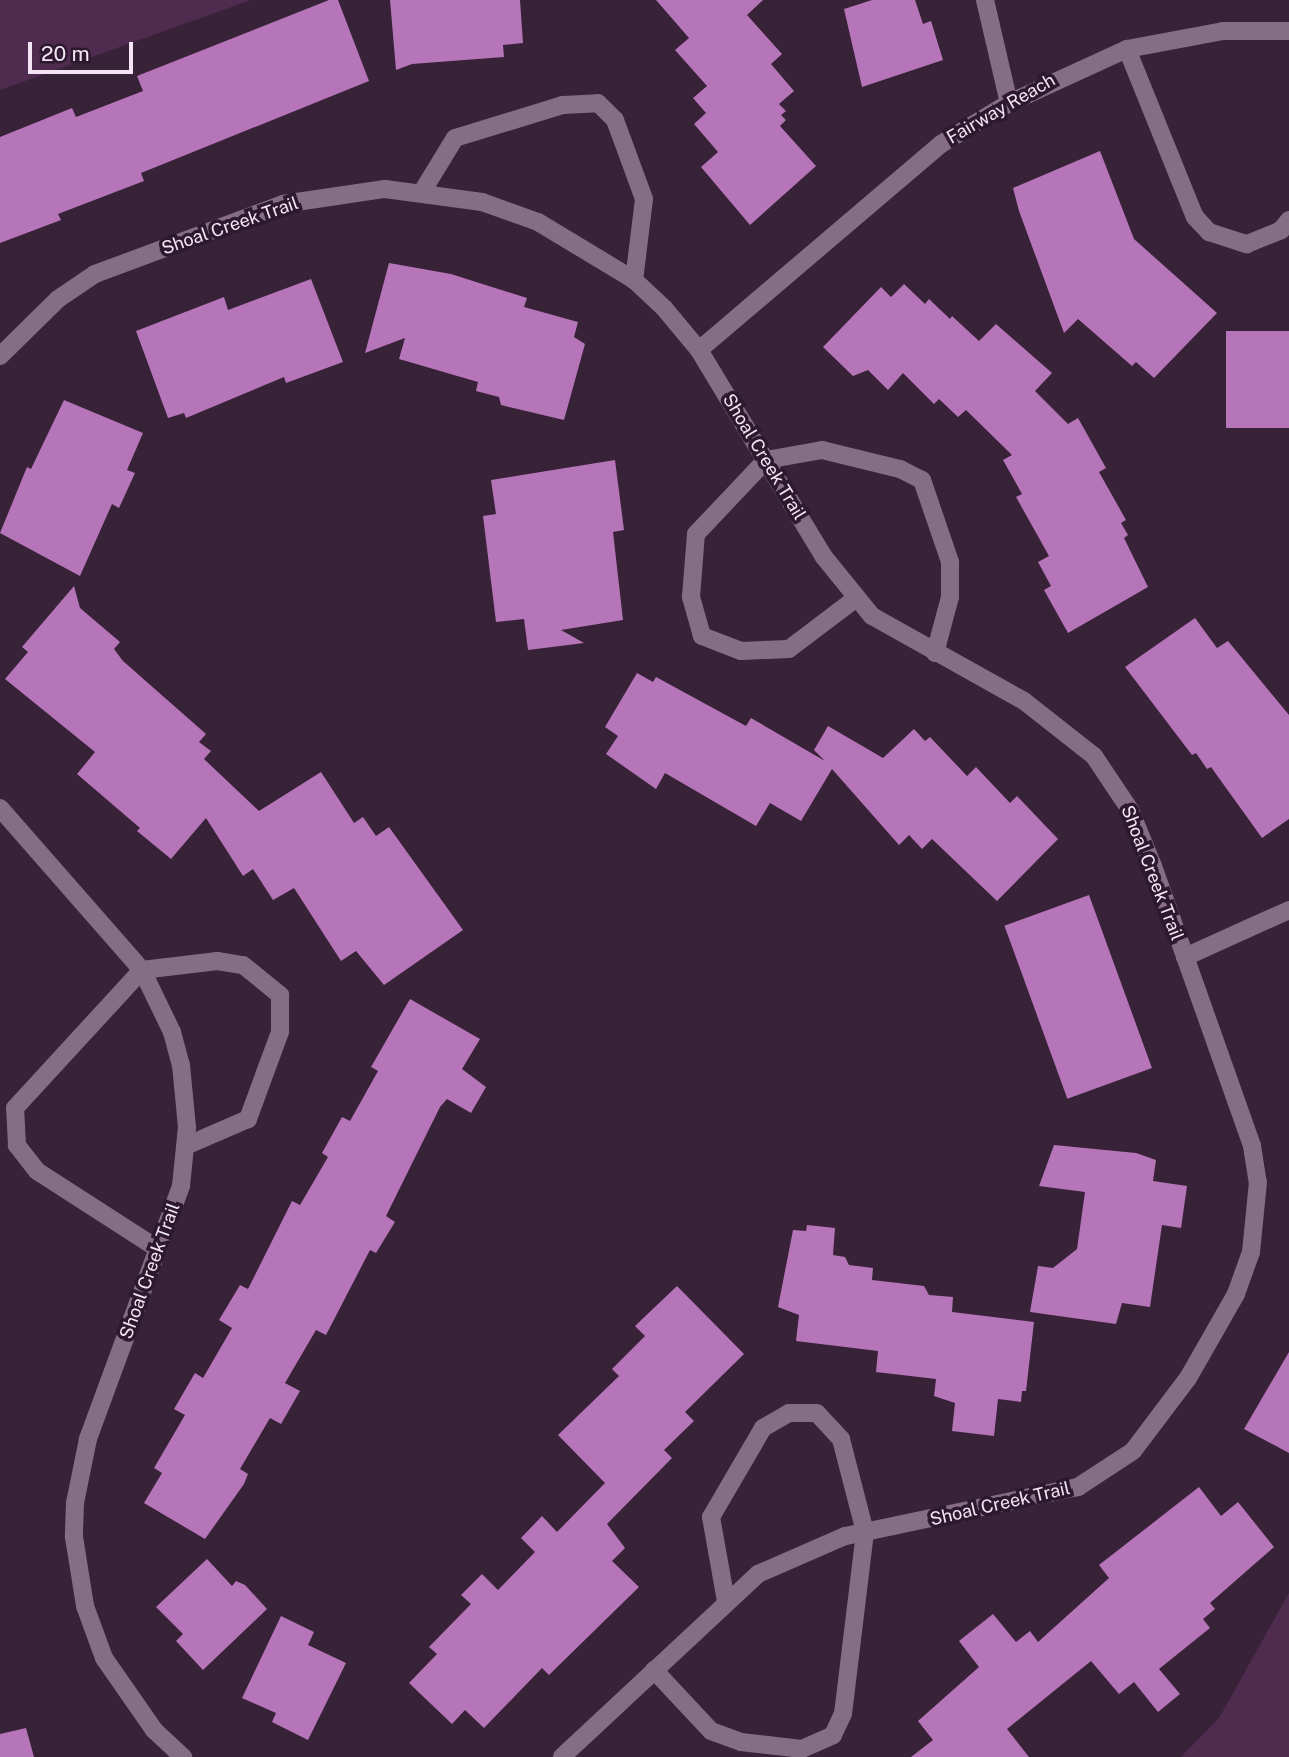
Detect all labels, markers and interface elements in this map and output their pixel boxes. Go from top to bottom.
scale bar [32,28,136,72]
text: 20 m [41,41,90,66]
street label: Fairway Reach [943,69,1059,149]
street label: Shoal Creek Trail [159,192,301,260]
street label: Shoal Creek Trail [718,390,810,524]
street label: Shoal Creek Trail [1116,802,1188,944]
street label: Shoal Creek Trail [115,1200,185,1342]
street label: Shoal Creek Trail [928,1477,1072,1531]

